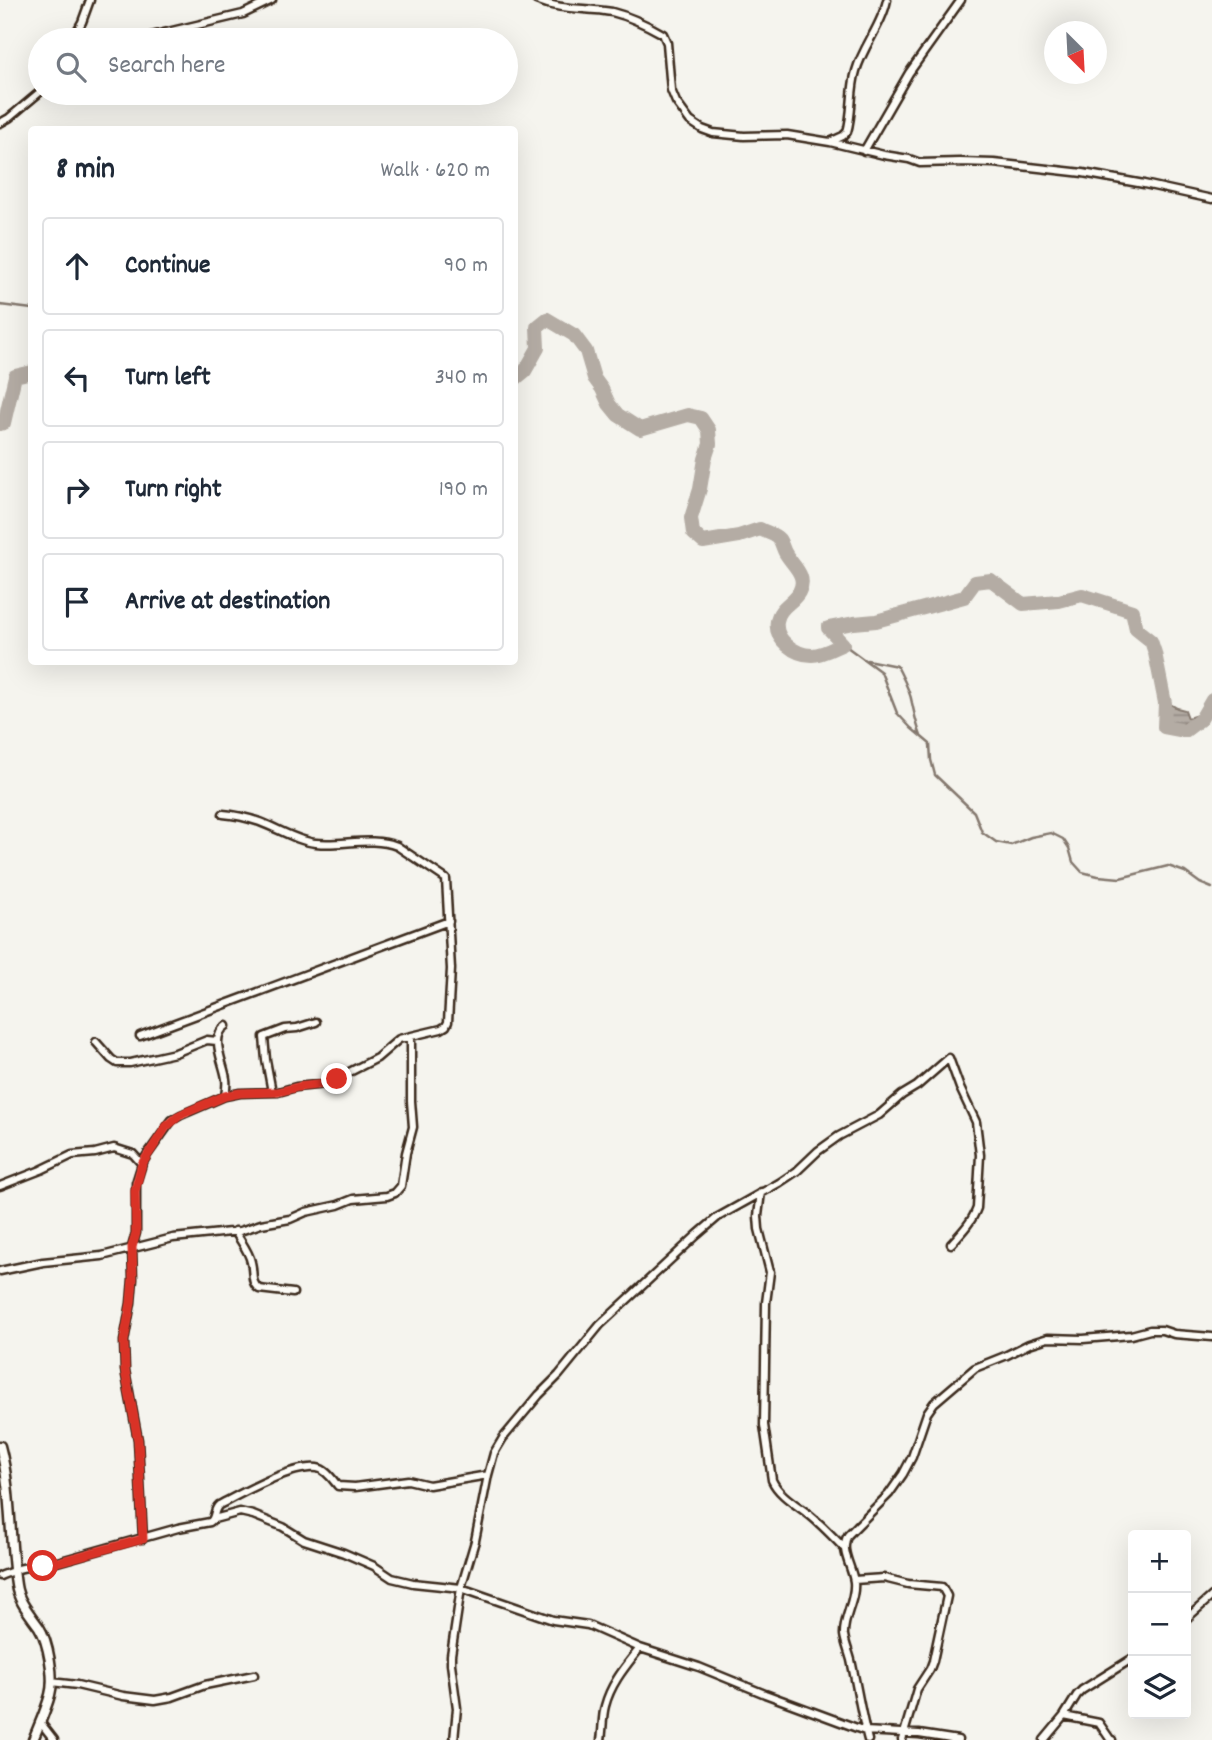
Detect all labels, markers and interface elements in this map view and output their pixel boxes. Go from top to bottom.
north arrow [1044,21,1107,84]
search box [28,28,518,105]
icon: search [52,48,90,86]
text: Search here [108,48,226,85]
text: 8 min [56,150,115,193]
text: Walk · 620 m [380,155,490,188]
icon: ahead [58,247,96,285]
text: Continue [125,248,210,285]
text: 90 m [444,250,488,283]
icon: left [58,359,96,397]
text: Turn left [125,360,211,397]
text: 340 m [435,362,488,395]
icon: right [58,471,96,509]
text: Turn right [125,472,222,509]
text: 190 m [439,474,488,507]
icon: arrive [58,583,96,621]
text: Arrive at destination [125,584,330,621]
route end [321,1063,352,1094]
map controls [1128,1530,1191,1719]
button: + [1128,1530,1191,1593]
route start [27,1550,58,1581]
button: − [1128,1593,1191,1656]
button: layers [1128,1656,1191,1719]

